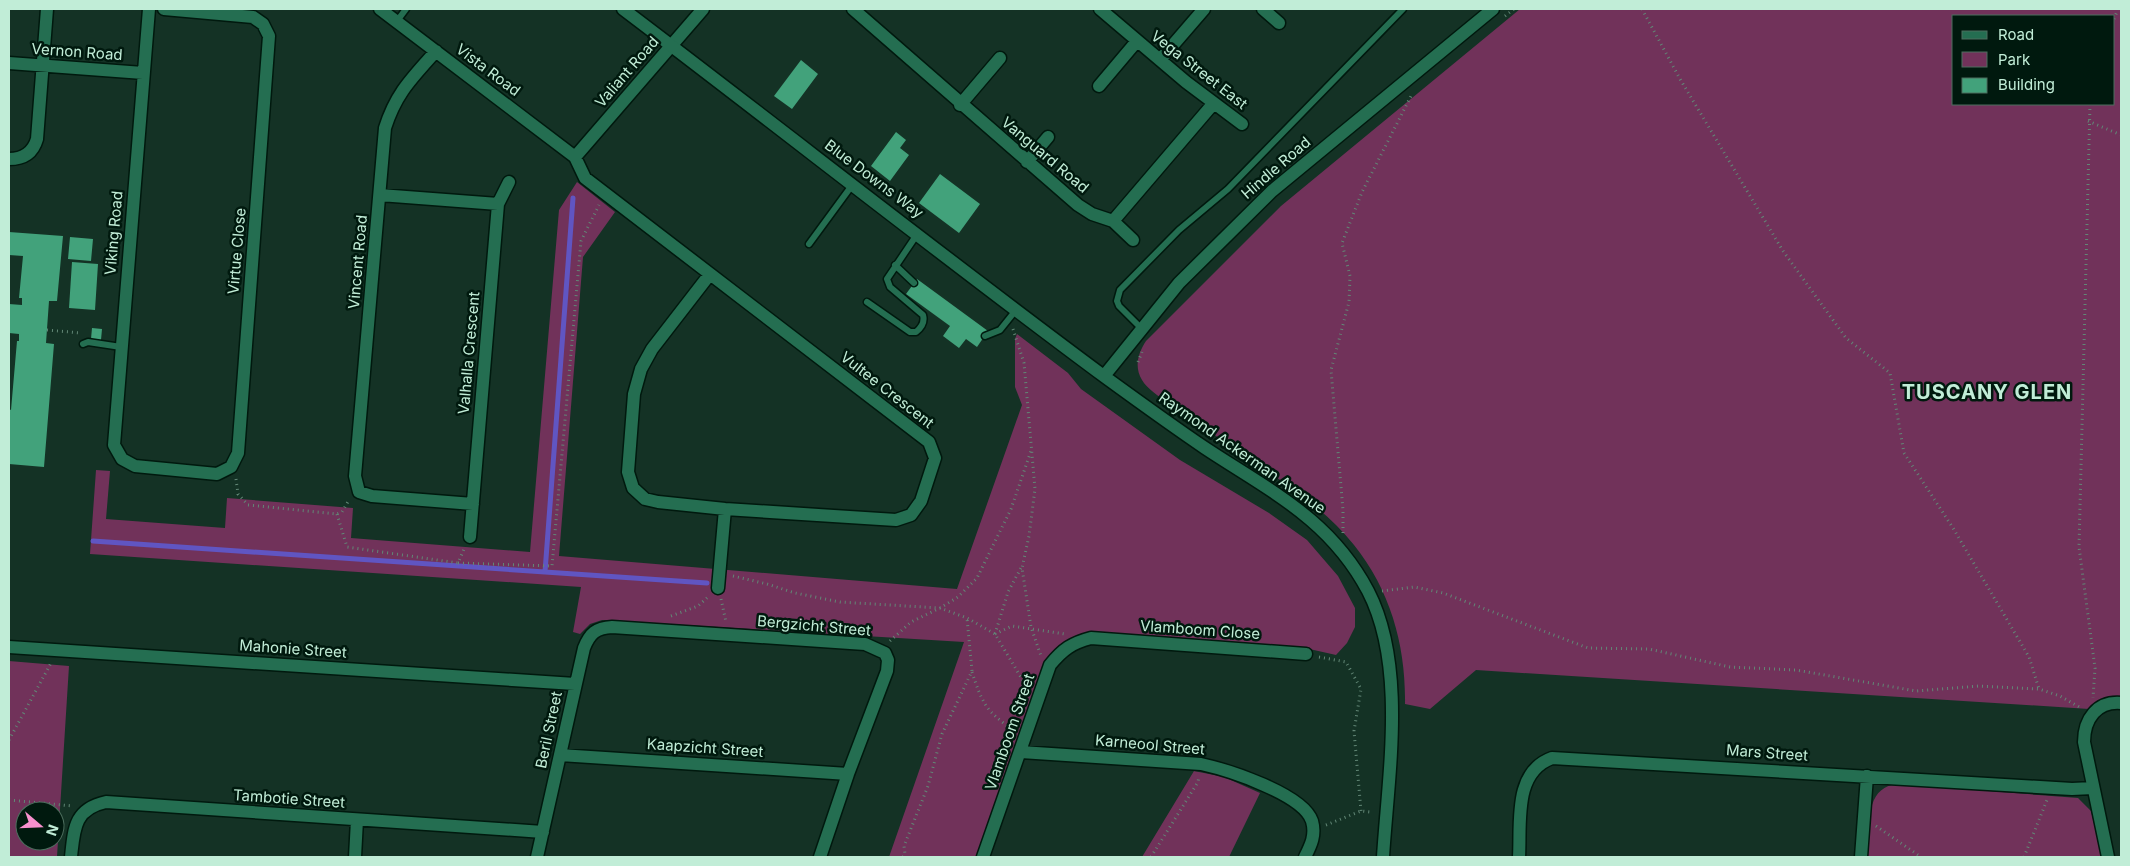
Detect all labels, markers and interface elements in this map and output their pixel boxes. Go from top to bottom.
legend [1952,15,2115,105]
text: Road [1998,25,2034,44]
street label: Vega Street East [1147,26,1251,113]
street label: Valiant Road [591,32,663,111]
street label: Vernon Road [31,39,123,64]
street label: Vista Road [452,39,524,100]
text: Park [1998,50,2031,69]
text: Building [1998,75,2055,94]
street label: Vanguard Road [998,113,1093,197]
street label: Hindle Road [1237,132,1314,203]
street label: Blue Downs Way [821,135,928,222]
street label: Viking Road [100,190,127,276]
street label: Virtue Close [223,207,250,295]
street label: Vincent Road [344,214,371,310]
street label: Valhalla Crescent [454,291,483,415]
street label: Vultee Crescent [837,347,938,432]
district label: TUSCANY GLEN [1902,380,2072,404]
street label: Raymond Ackerman Avenue [1155,388,1329,518]
street label: Bergzicht Street [756,611,872,640]
street label: Vlamboom Close [1139,616,1261,643]
street label: Mahonie Street [239,635,347,662]
street label: Vlamboom Street [981,671,1038,793]
street label: Beril Street [531,690,566,770]
street label: Karneool Street [1094,730,1206,759]
street label: Kaapzicht Street [646,734,764,761]
street label: Mars Street [1725,740,1809,765]
street label: Tambotie Street [232,785,346,812]
north arrow [15,801,65,851]
text: N [43,823,63,838]

